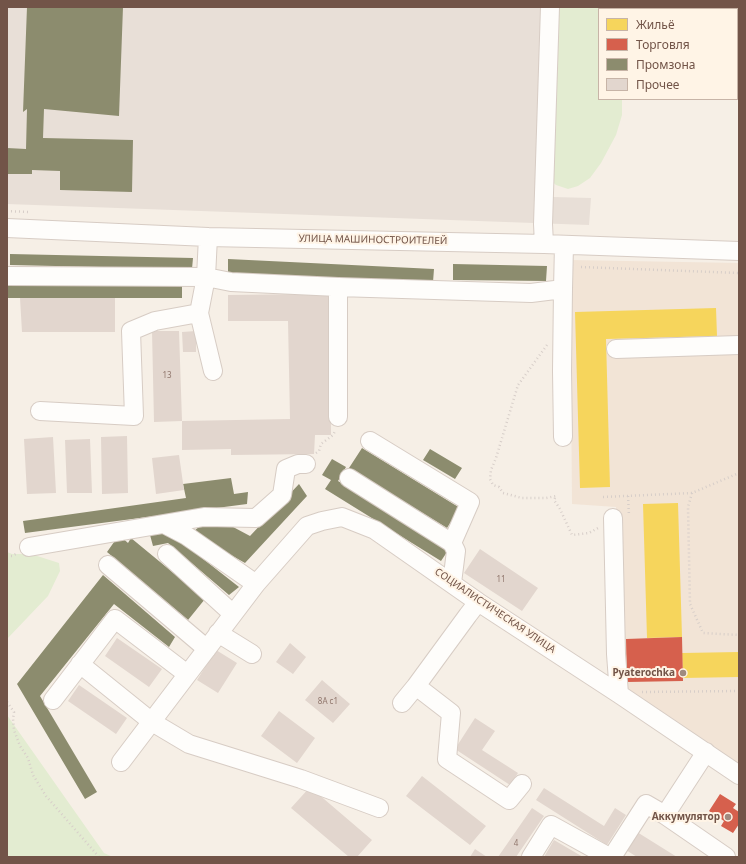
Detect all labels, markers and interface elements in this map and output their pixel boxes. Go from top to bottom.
legend [598,8,738,100]
text: Жильё [636,16,675,33]
text: Торговля [636,36,690,53]
text: Промзона [636,56,695,73]
text: Прочее [636,76,679,93]
street label: УЛИЦА МАШИНОСТРОИТЕЛЕЙ [298,233,448,247]
house number: 13 [162,371,172,381]
street label: СОЦИАЛИСТИЧЕСКАЯ УЛИЦА [432,566,558,656]
house number: 11 [496,575,506,585]
place label: Pyaterochka [612,667,675,679]
marker: Pyaterochka [678,668,688,678]
house number: 8А с1 [318,697,338,707]
place label: Аккумулятор [652,811,720,823]
marker: Аккумулятор [723,812,733,822]
house number: 4 [514,839,518,849]

